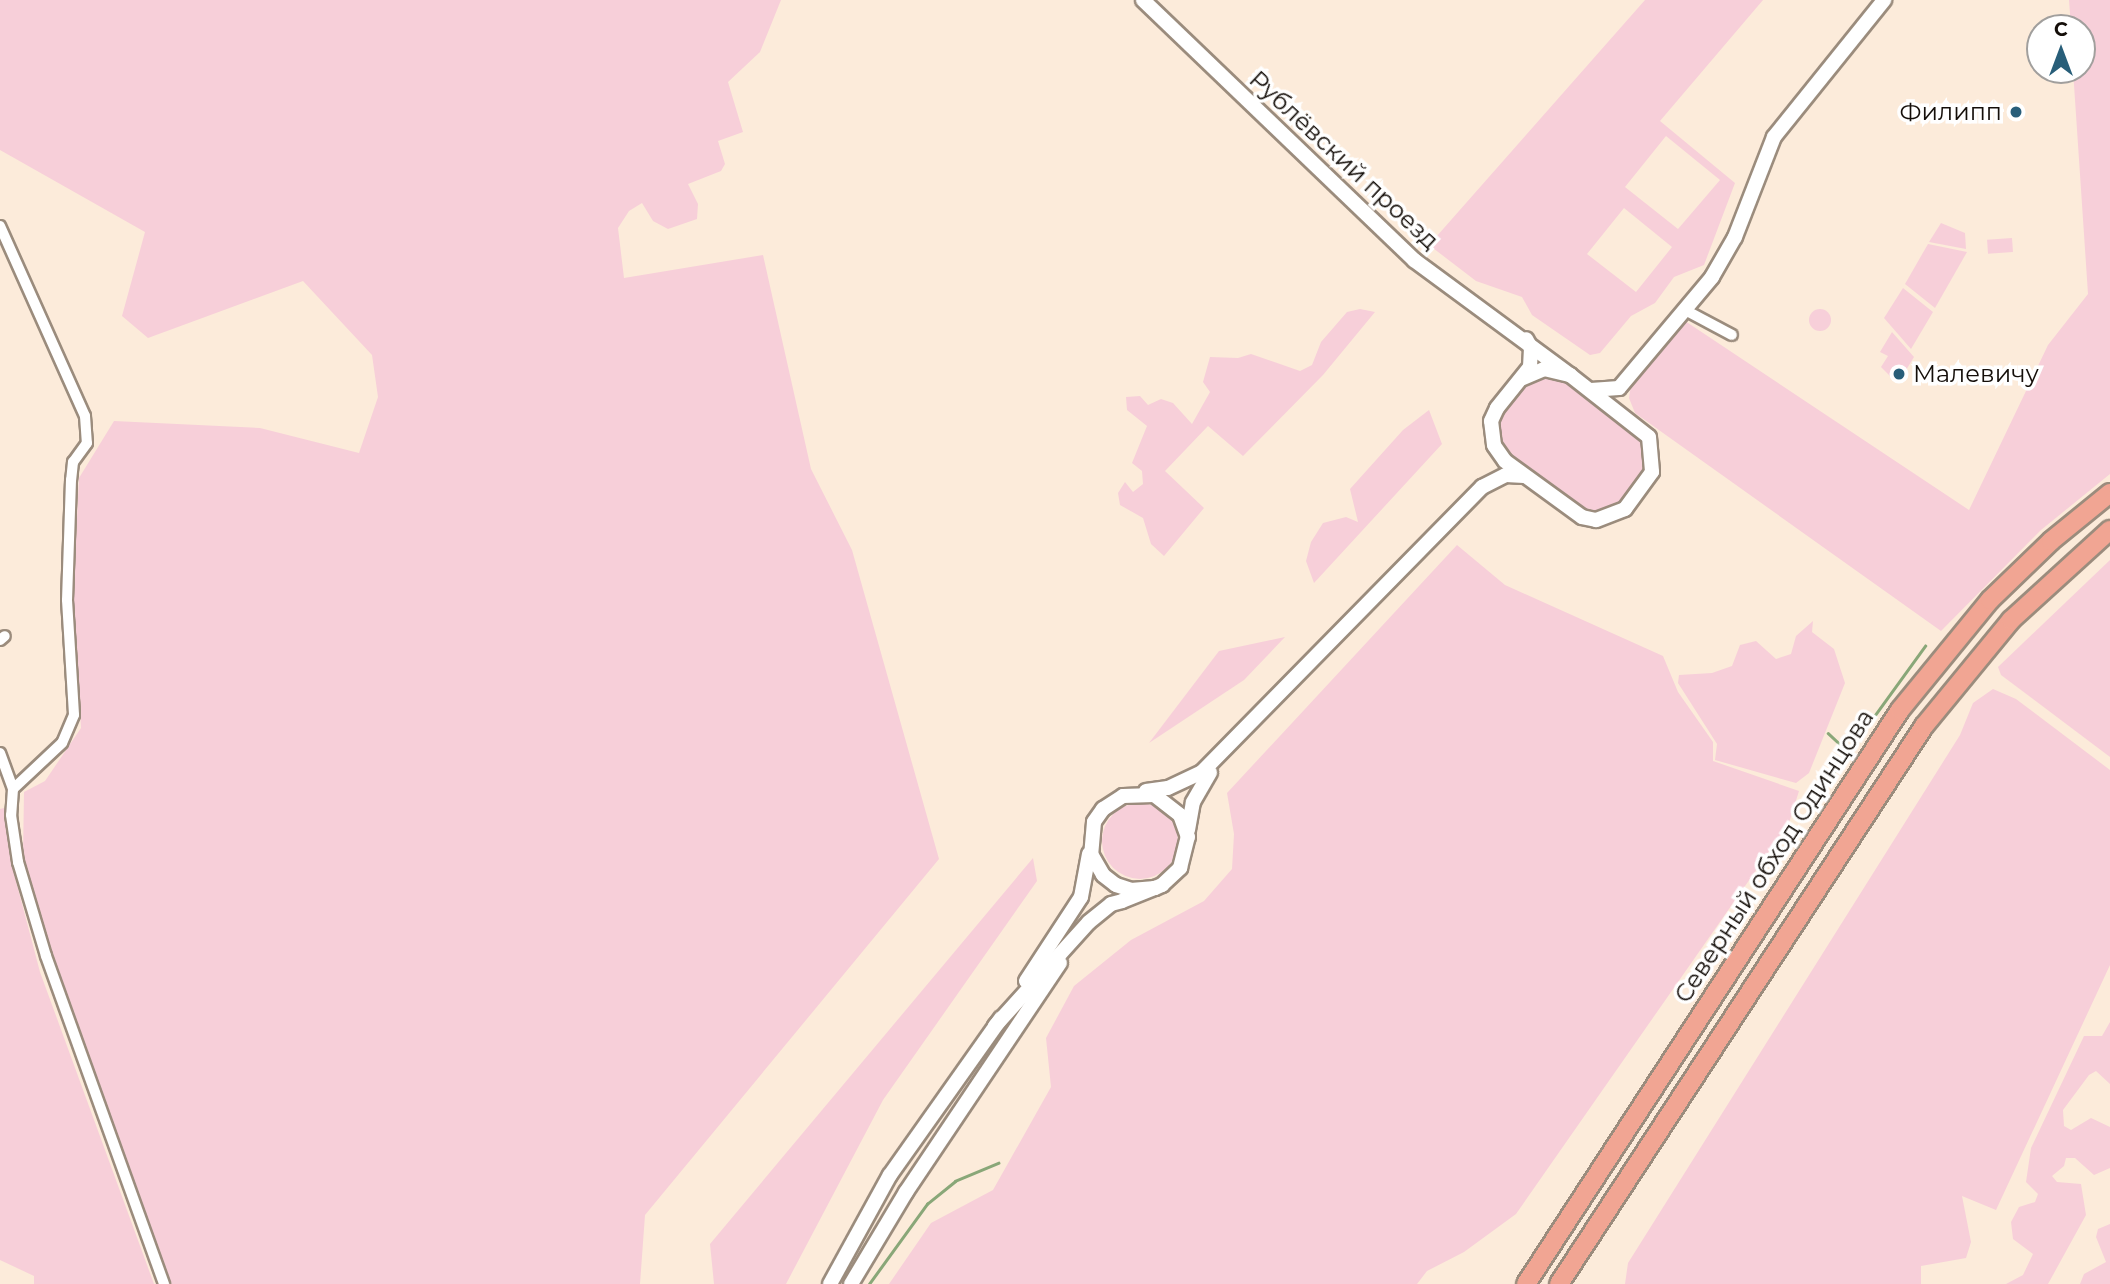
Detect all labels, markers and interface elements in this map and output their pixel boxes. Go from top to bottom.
north arrow [2026,14,2096,84]
text: С [2054,18,2068,41]
street label: Рублёвский проезд [1243,65,1445,255]
place label: Филипп [1899,98,2002,126]
marker: Филипп [2008,104,2024,120]
place label: Малевичу [1913,360,2039,388]
marker: Малевичу [1891,366,1907,382]
street label: Северный обход Одинцова [1668,704,1880,1008]

